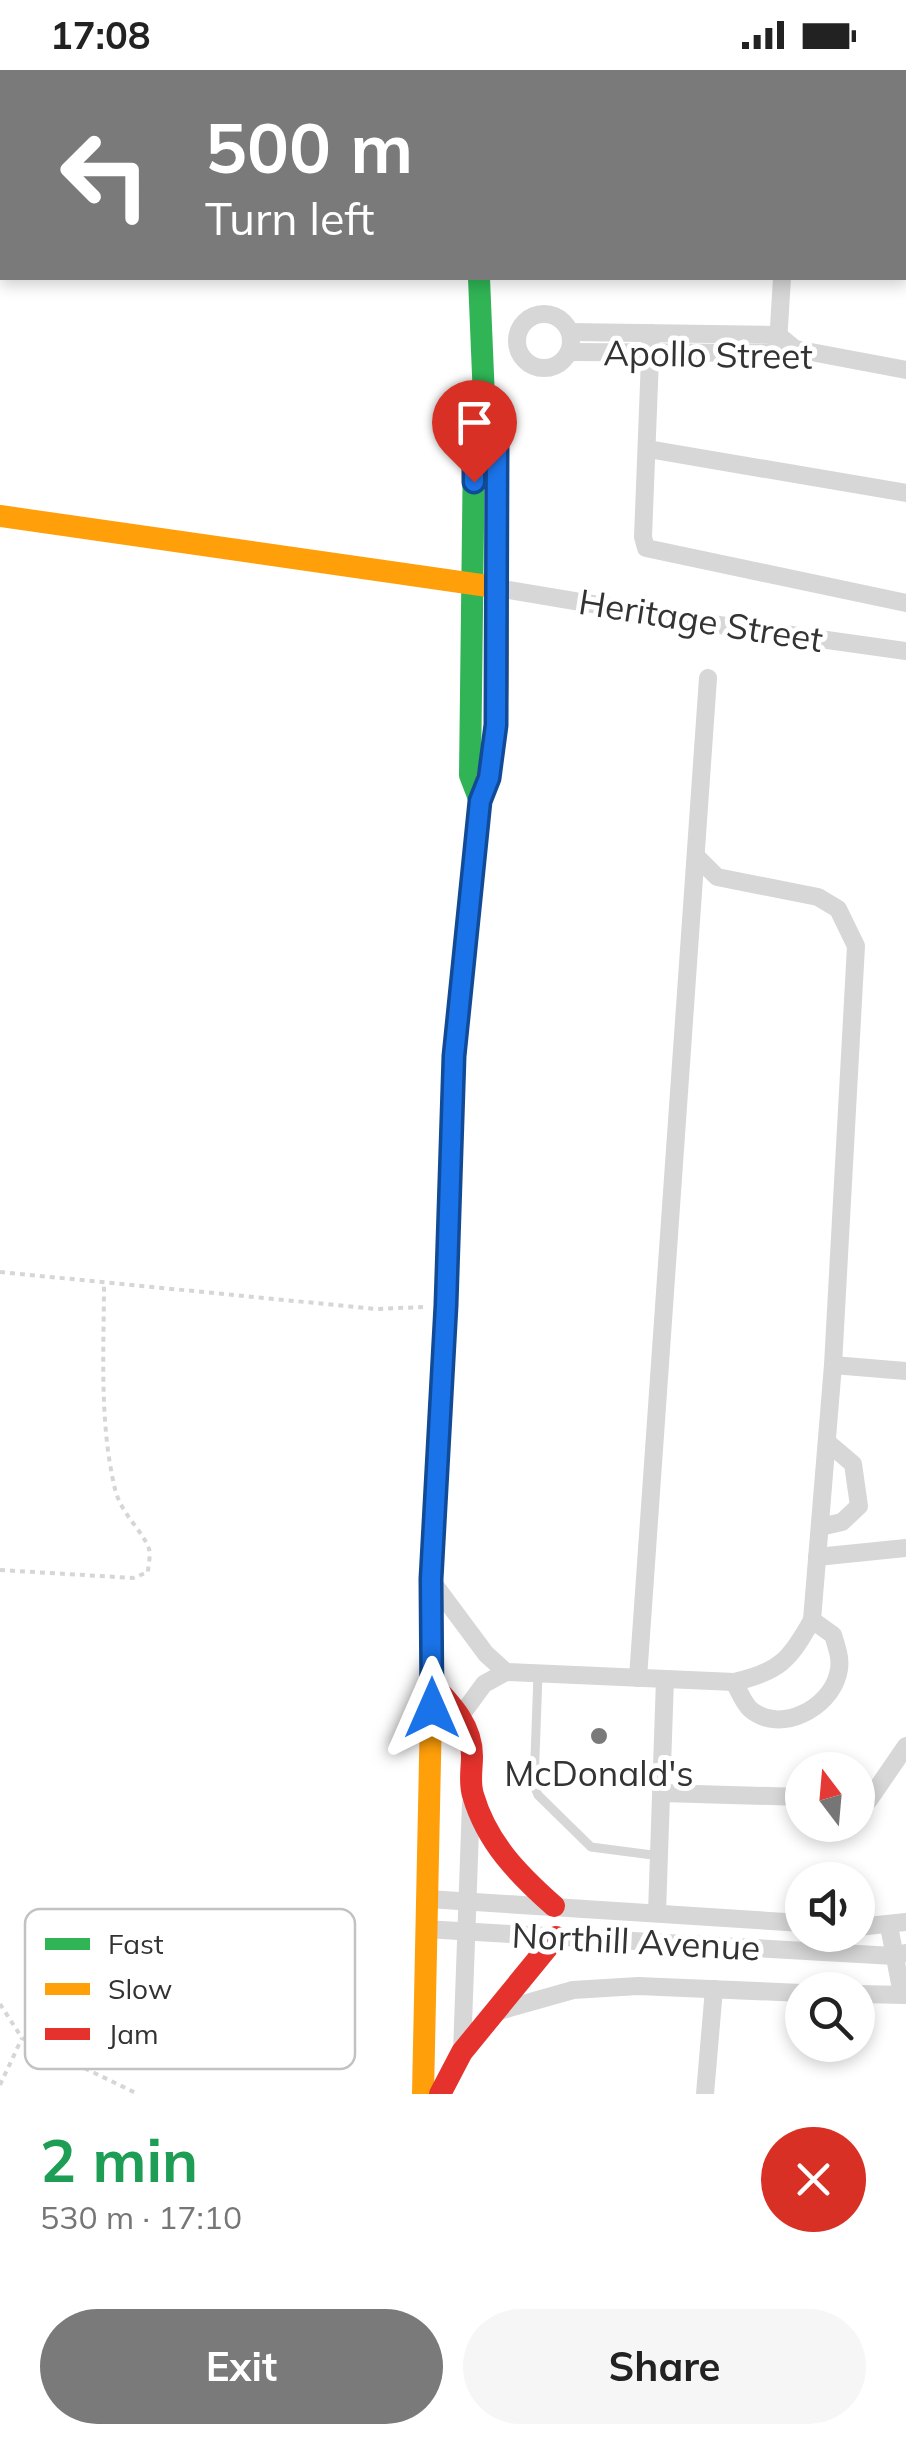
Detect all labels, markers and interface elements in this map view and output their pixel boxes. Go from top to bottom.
text: 17:08 [50,11,151,59]
text: 500 m [205,103,413,191]
icon: left [40,110,170,240]
text: Turn left [205,190,374,246]
street label: Apollo Street [603,330,813,378]
pin [432,380,517,483]
icon: arrive [447,395,502,450]
street label: Heritage Street [576,579,826,661]
position arrow [380,1656,484,1760]
marker: McDonald's [588,1725,610,1747]
place label: McDonald's [504,1751,694,1795]
north arrow [785,1752,875,1842]
map controls [785,1752,875,2062]
button: sound [785,1862,875,1952]
legend [25,1909,355,2069]
street label: Northill Avenue [511,1913,761,1969]
text: Fast [108,1926,164,1961]
text: Slow [108,1971,172,2006]
button: search [785,1972,875,2062]
text: Jam [108,2016,159,2051]
text: 2 min [40,2122,198,2197]
button: close [761,2127,866,2232]
text: 530 m · 17:10 [40,2197,242,2237]
button: Exit [40,2309,443,2424]
button: Share [463,2309,866,2424]

